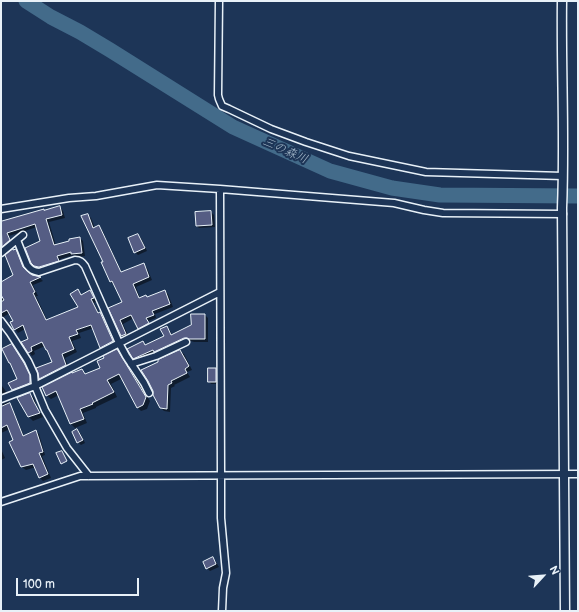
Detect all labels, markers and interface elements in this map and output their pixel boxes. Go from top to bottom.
water label: 三の森川 [260,135,310,167]
north arrow [523,556,563,596]
text: N [547,564,562,577]
scale bar [18,570,141,596]
text: 100 m [23,577,55,592]

